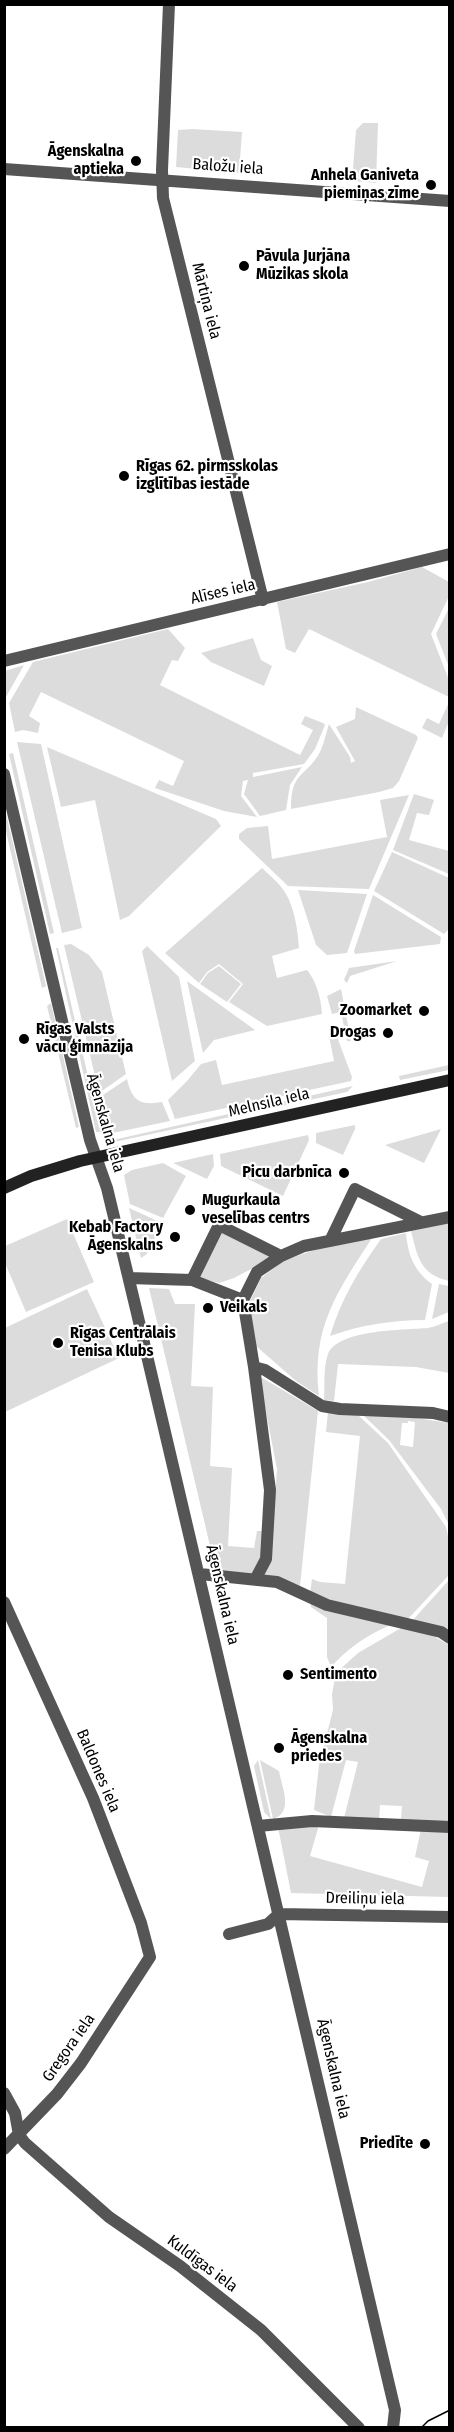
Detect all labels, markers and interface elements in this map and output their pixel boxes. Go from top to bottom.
place label: Āgenskalna aptieka [48,142,124,180]
marker: Āgenskalna aptieka [129,154,143,168]
street label: Baložu iela [192,155,264,179]
place label: Anhela Ganiveta piemiņas zīme [311,166,419,204]
marker: Anhela Ganiveta piemiņas zīme [424,178,438,192]
place label: Pāvula Jurjāna Mūzikas skola [256,247,350,285]
marker: Pāvula Jurjāna Mūzikas skola [237,259,251,273]
street label: Mārtiņa iela [187,261,225,341]
place label: Rīgas 62. pirmsskolas izglītības iestāde [136,457,278,495]
marker: Rīgas 62. pirmsskolas izglītības iestāde [117,469,131,483]
street label: Alīses iela [189,575,257,609]
place label: Zoomarket [340,1001,412,1021]
marker: Zoomarket [417,1004,431,1018]
place label: Rīgas Valsts vācu ģimnāzija [36,1020,133,1058]
place label: Drogas [330,1023,376,1043]
marker: Drogas [381,1026,395,1040]
marker: Rīgas Valsts vācu ģimnāzija [17,1032,31,1046]
street label: Āgenskalna iela [82,1071,128,1175]
street label: Melnsila iela [227,1084,311,1122]
place label: Picu darbnīca [242,1163,332,1183]
marker: Picu darbnīca [337,1166,351,1180]
place label: Mugurkaula veselības centrs [202,1191,310,1229]
marker: Mugurkaula veselības centrs [183,1203,197,1217]
place label: Kebab Factory Āgenskalns [69,1218,163,1256]
marker: Kebab Factory Āgenskalns [168,1230,182,1244]
place label: Veikals [220,1298,267,1318]
marker: Veikals [201,1301,215,1315]
place label: Rīgas Centrālais Tenisa Klubs [70,1324,176,1362]
marker: Rīgas Centrālais Tenisa Klubs [51,1336,65,1350]
street label: Āgenskalna iela [201,1543,243,1647]
place label: Sentimento [300,1665,377,1685]
marker: Sentimento [281,1668,295,1682]
street label: Baldones iela [72,1727,124,1815]
place label: Āgenskalna priedes [291,1729,367,1767]
marker: Āgenskalna priedes [272,1741,286,1755]
street label: Dreiliņu iela [325,1889,405,1909]
street label: Gregora iela [39,2010,99,2086]
street label: Āgenskalna iela [312,2017,354,2121]
place label: Priedīte [360,2134,413,2154]
marker: Priedīte [418,2137,432,2151]
street label: Kuldīgas iela [163,2231,241,2297]

